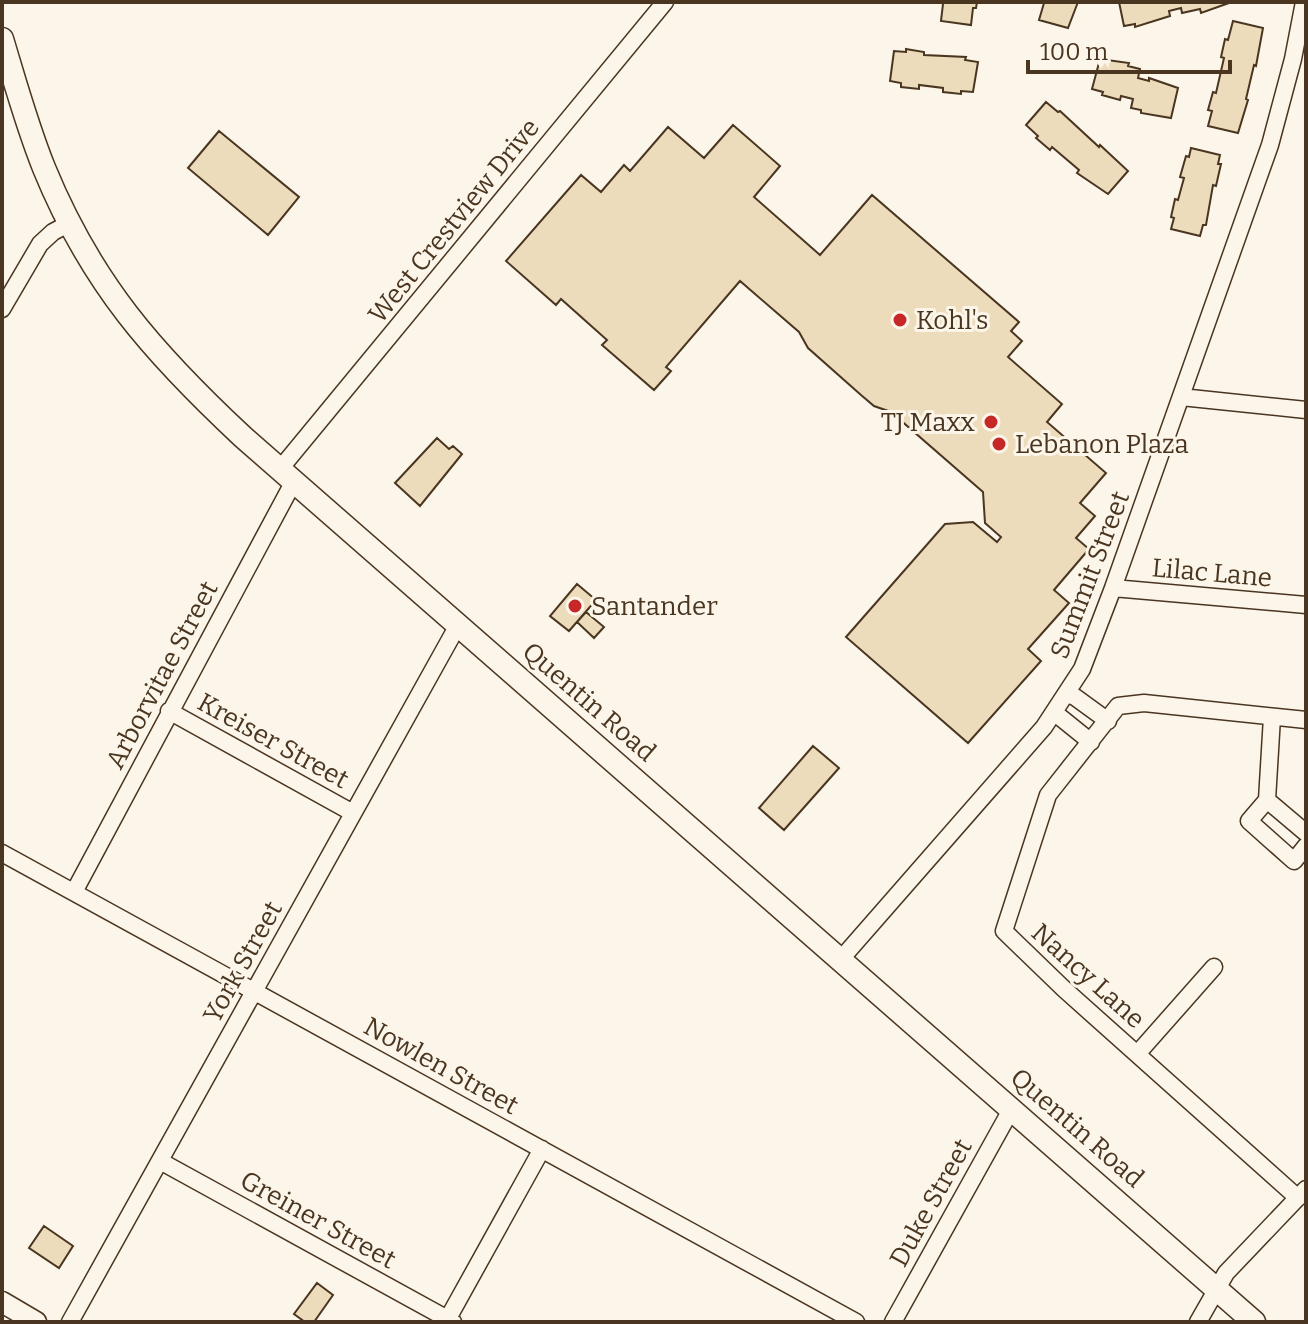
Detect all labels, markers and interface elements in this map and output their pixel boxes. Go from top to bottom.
scale bar [1028,24,1230,74]
text: 100 m [1040,38,1108,66]
street label: West Crestview Drive [362,113,546,329]
place label: Kohl's [916,305,989,336]
marker: Kohl's [891,311,909,329]
place label: TJ Maxx [881,407,975,438]
marker: TJ Maxx [982,413,1000,431]
place label: Lebanon Plaza [1015,429,1189,460]
marker: Lebanon Plaza [990,435,1008,453]
street label: Summit Street [1044,486,1136,663]
street label: Lilac Lane [1151,552,1273,594]
street label: Arborvitae Street [99,575,225,774]
place label: Santander [591,591,718,622]
marker: Santander [566,597,584,615]
street label: Quentin Road [516,636,662,768]
street label: Kreiser Street [192,687,354,795]
street label: York Street [197,895,289,1028]
street label: Nancy Lane [1025,917,1151,1035]
street label: Nowlen Street [358,1011,524,1122]
street label: Quentin Road [1004,1062,1150,1194]
street label: Duke Street [883,1133,979,1272]
street label: Greiner Street [235,1165,402,1276]

